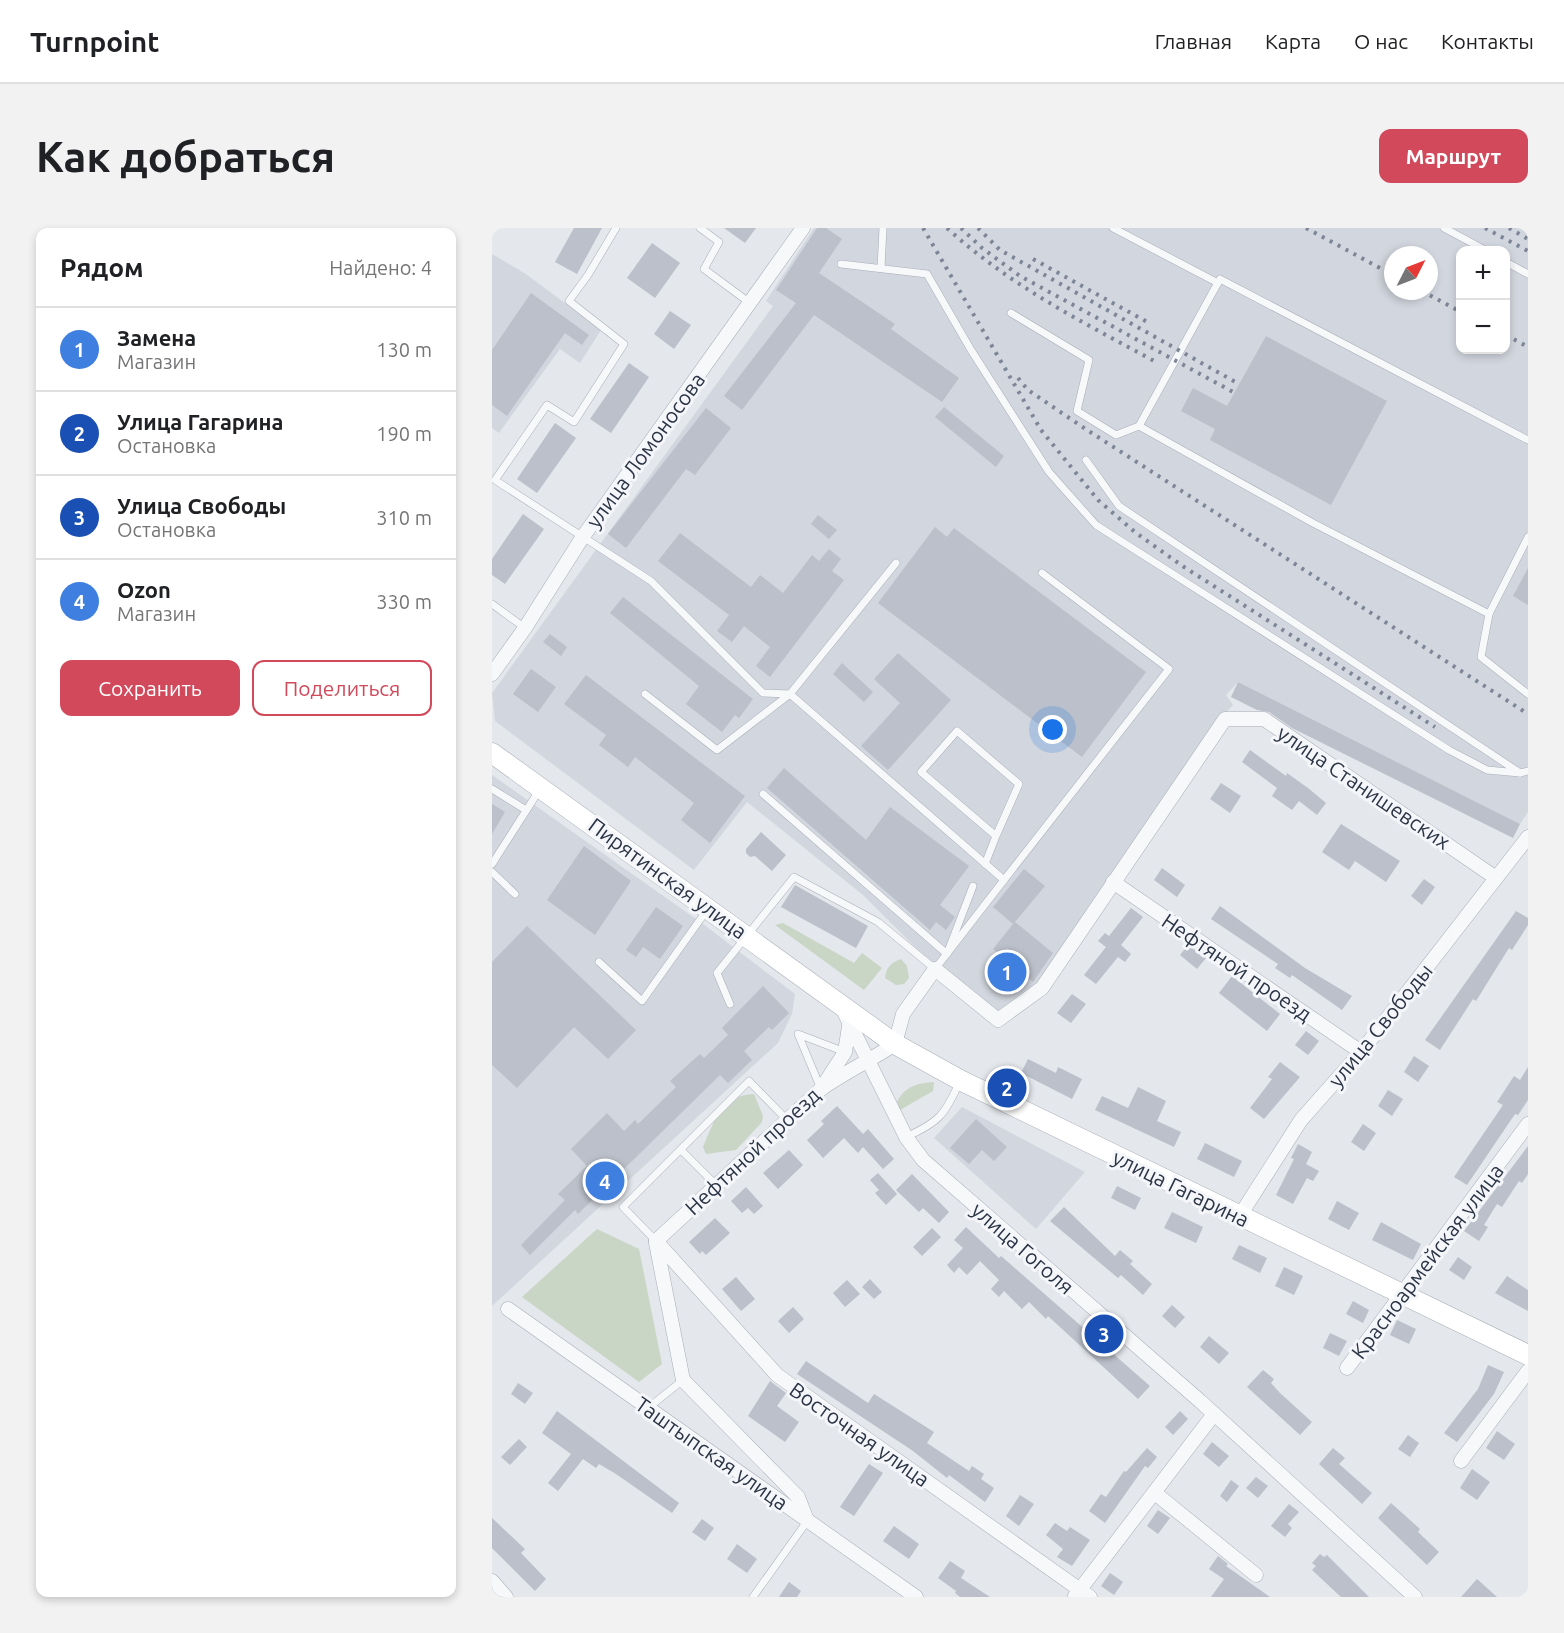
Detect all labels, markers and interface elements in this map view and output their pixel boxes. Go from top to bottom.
text: Turnpoint [30,26,159,57]
text: Главная [1155,29,1232,53]
text: Карта [1265,29,1321,53]
text: О нас [1354,29,1408,53]
text: Контакты [1441,29,1534,53]
button: Маршрут [1379,129,1528,183]
text: Как добраться [36,133,335,180]
north arrow [1384,246,1438,300]
map controls [1456,246,1510,354]
button: + [1456,246,1510,300]
text: Рядом [60,253,144,282]
text: Найдено: 4 [329,256,432,279]
button: − [1456,300,1510,354]
text: Замена [117,325,196,350]
text: 1 [74,338,85,361]
text: 130 m [376,338,432,361]
text: Магазин [117,350,196,373]
street label: улица Ломоносова [581,368,709,532]
text: Улица Гагарина [117,409,283,434]
text: 2 [74,422,85,445]
text: 190 m [376,422,432,445]
text: Остановка [117,434,216,457]
text: Улица Свободы [117,493,286,518]
text: 3 [74,506,85,529]
text: 310 m [376,506,432,529]
text: Остановка [117,518,216,541]
text: Ozon [117,577,171,602]
text: 4 [74,590,85,613]
text: 330 m [376,590,432,613]
text: Магазин [117,602,196,625]
button: Сохранить [60,660,240,716]
button: Поделиться [252,660,432,716]
your location [1038,715,1067,744]
street label: улица Станишевских [1273,720,1455,854]
street label: Пирятинская улица [584,813,752,943]
street label: Нефтяной проезд [1158,908,1316,1026]
pin: 1 [988,950,1026,994]
street label: улица Свободы [1323,959,1437,1091]
pin: 2 [988,1066,1026,1110]
street label: Нефтяной проезд [680,1083,824,1219]
street label: улица Гагарина [1109,1145,1253,1231]
pin: 4 [586,1158,624,1204]
street label: Красноармейская улица [1346,1159,1508,1363]
street label: улица Гоголя [967,1197,1079,1299]
pin: 3 [1084,1312,1124,1356]
street label: Восточная улица [786,1377,934,1491]
street label: Таштыпская улица [631,1391,793,1515]

